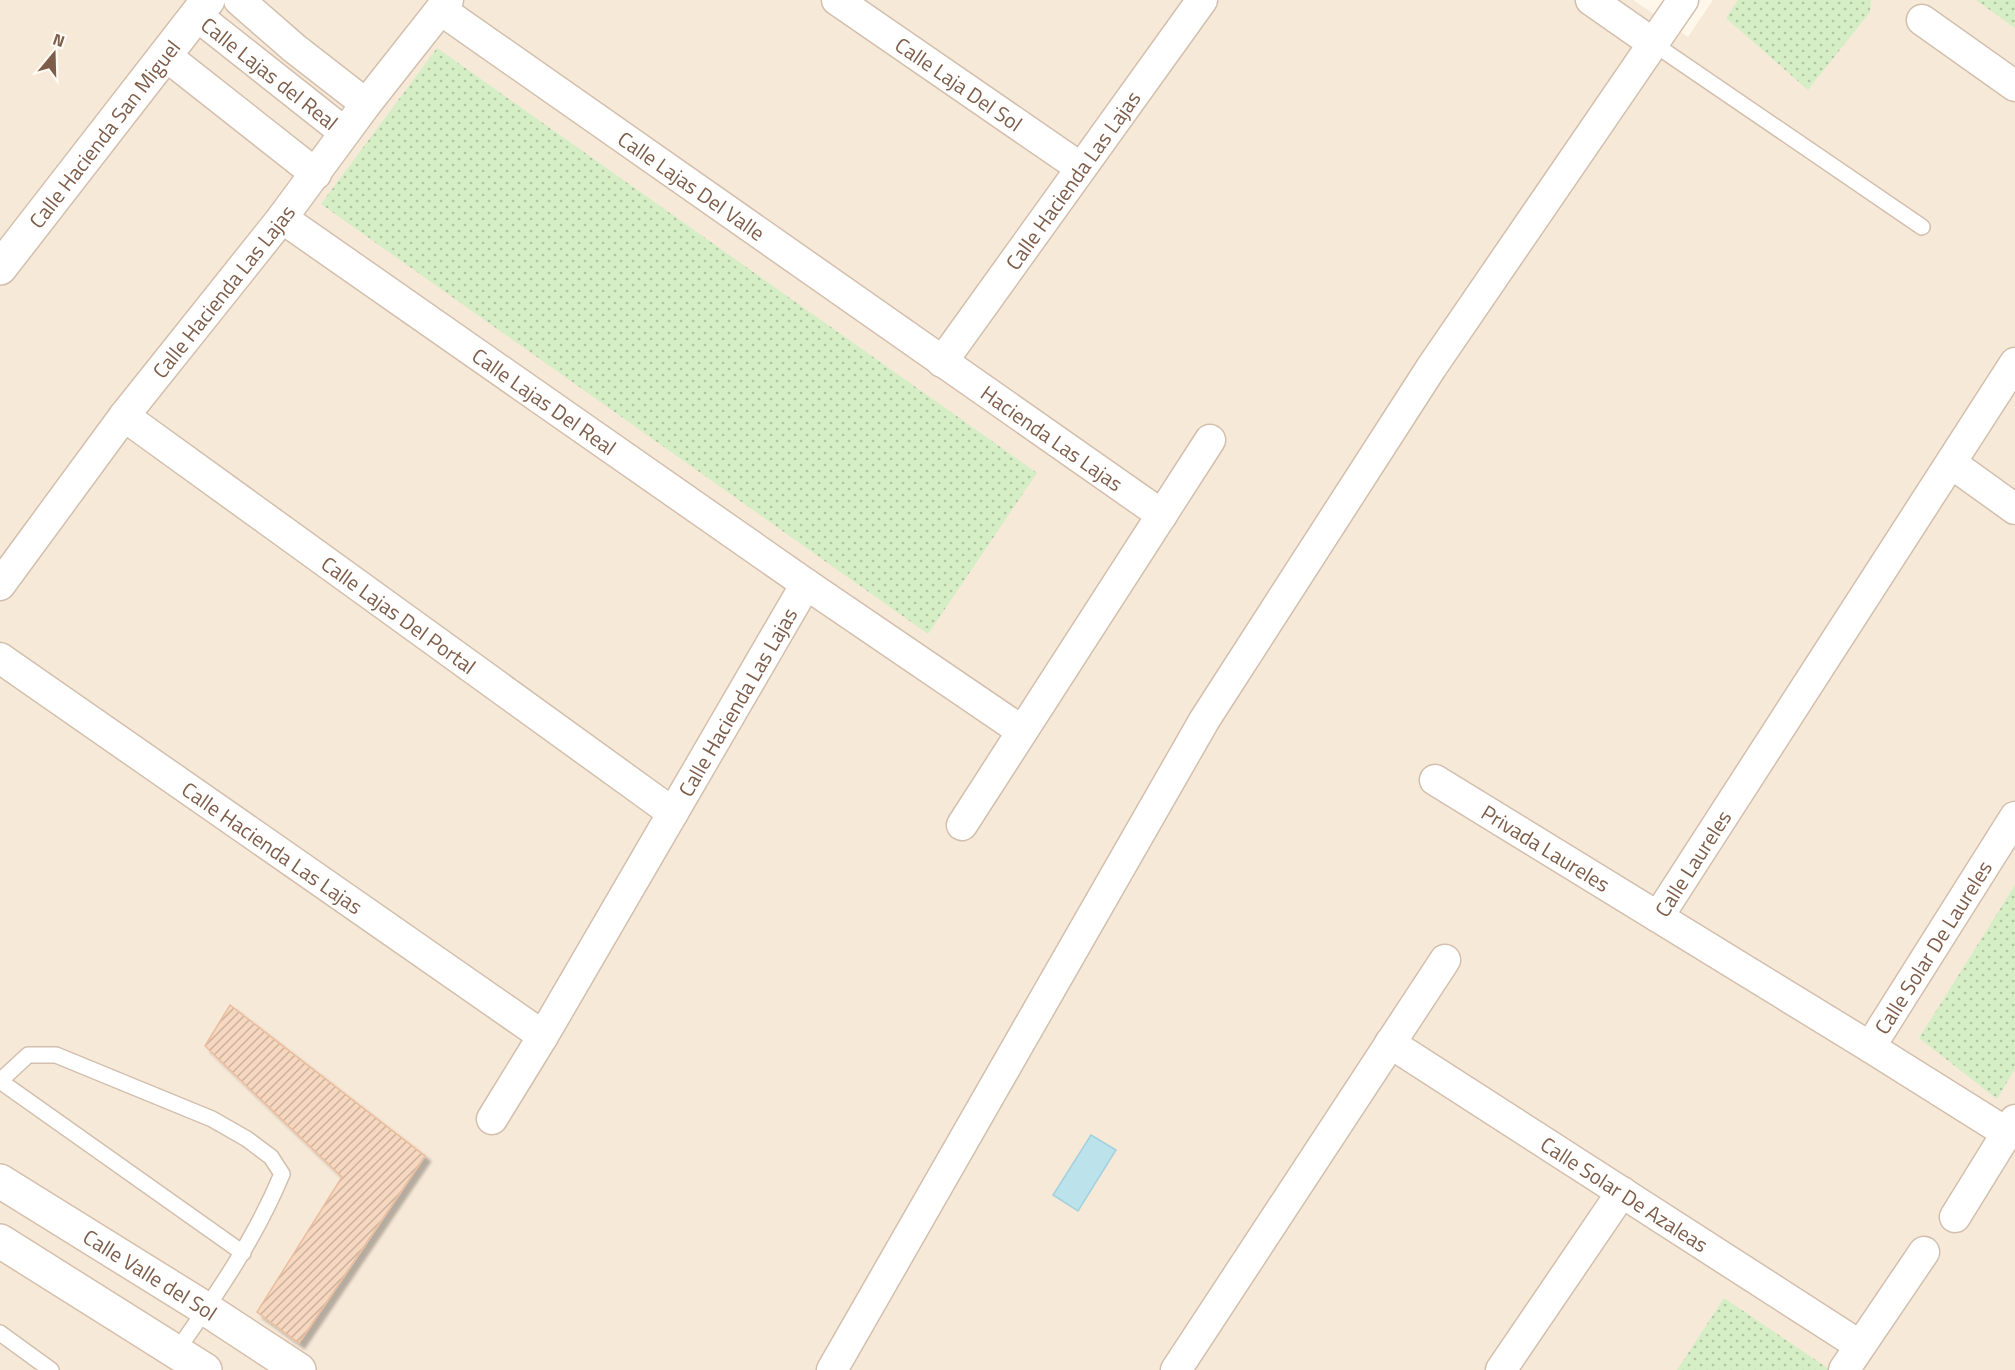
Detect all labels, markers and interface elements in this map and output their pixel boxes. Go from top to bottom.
street label: Calle Lajas del Real [194,9,345,138]
north arrow [24,24,84,84]
text: N [50,27,68,53]
street label: Calle Laja Del Sol [889,29,1029,139]
street label: Calle Hacienda San Miguel [21,33,188,235]
street label: Calle Hacienda Las Lajas [997,84,1148,276]
street label: Calle Lajas Del Valle [612,123,772,248]
street label: Calle Hacienda Las Lajas [144,198,303,385]
street label: Calle Lajas Del Real [466,340,623,463]
street label: Hacienda Las Lajas [974,377,1130,499]
street label: Calle Lajas Del Portal [315,548,483,682]
street label: Calle Hacienda Las Lajas [670,601,805,802]
street label: Calle Hacienda Las Lajas [176,773,369,922]
street label: Privada Laureles [1475,796,1616,900]
street label: Calle Laureles [1646,803,1739,923]
street label: Calle Solar De Laureles [1866,854,2000,1040]
street label: Calle Solar De Azaleas [1534,1128,1715,1260]
street label: Calle Valle del Sol [77,1221,224,1328]

